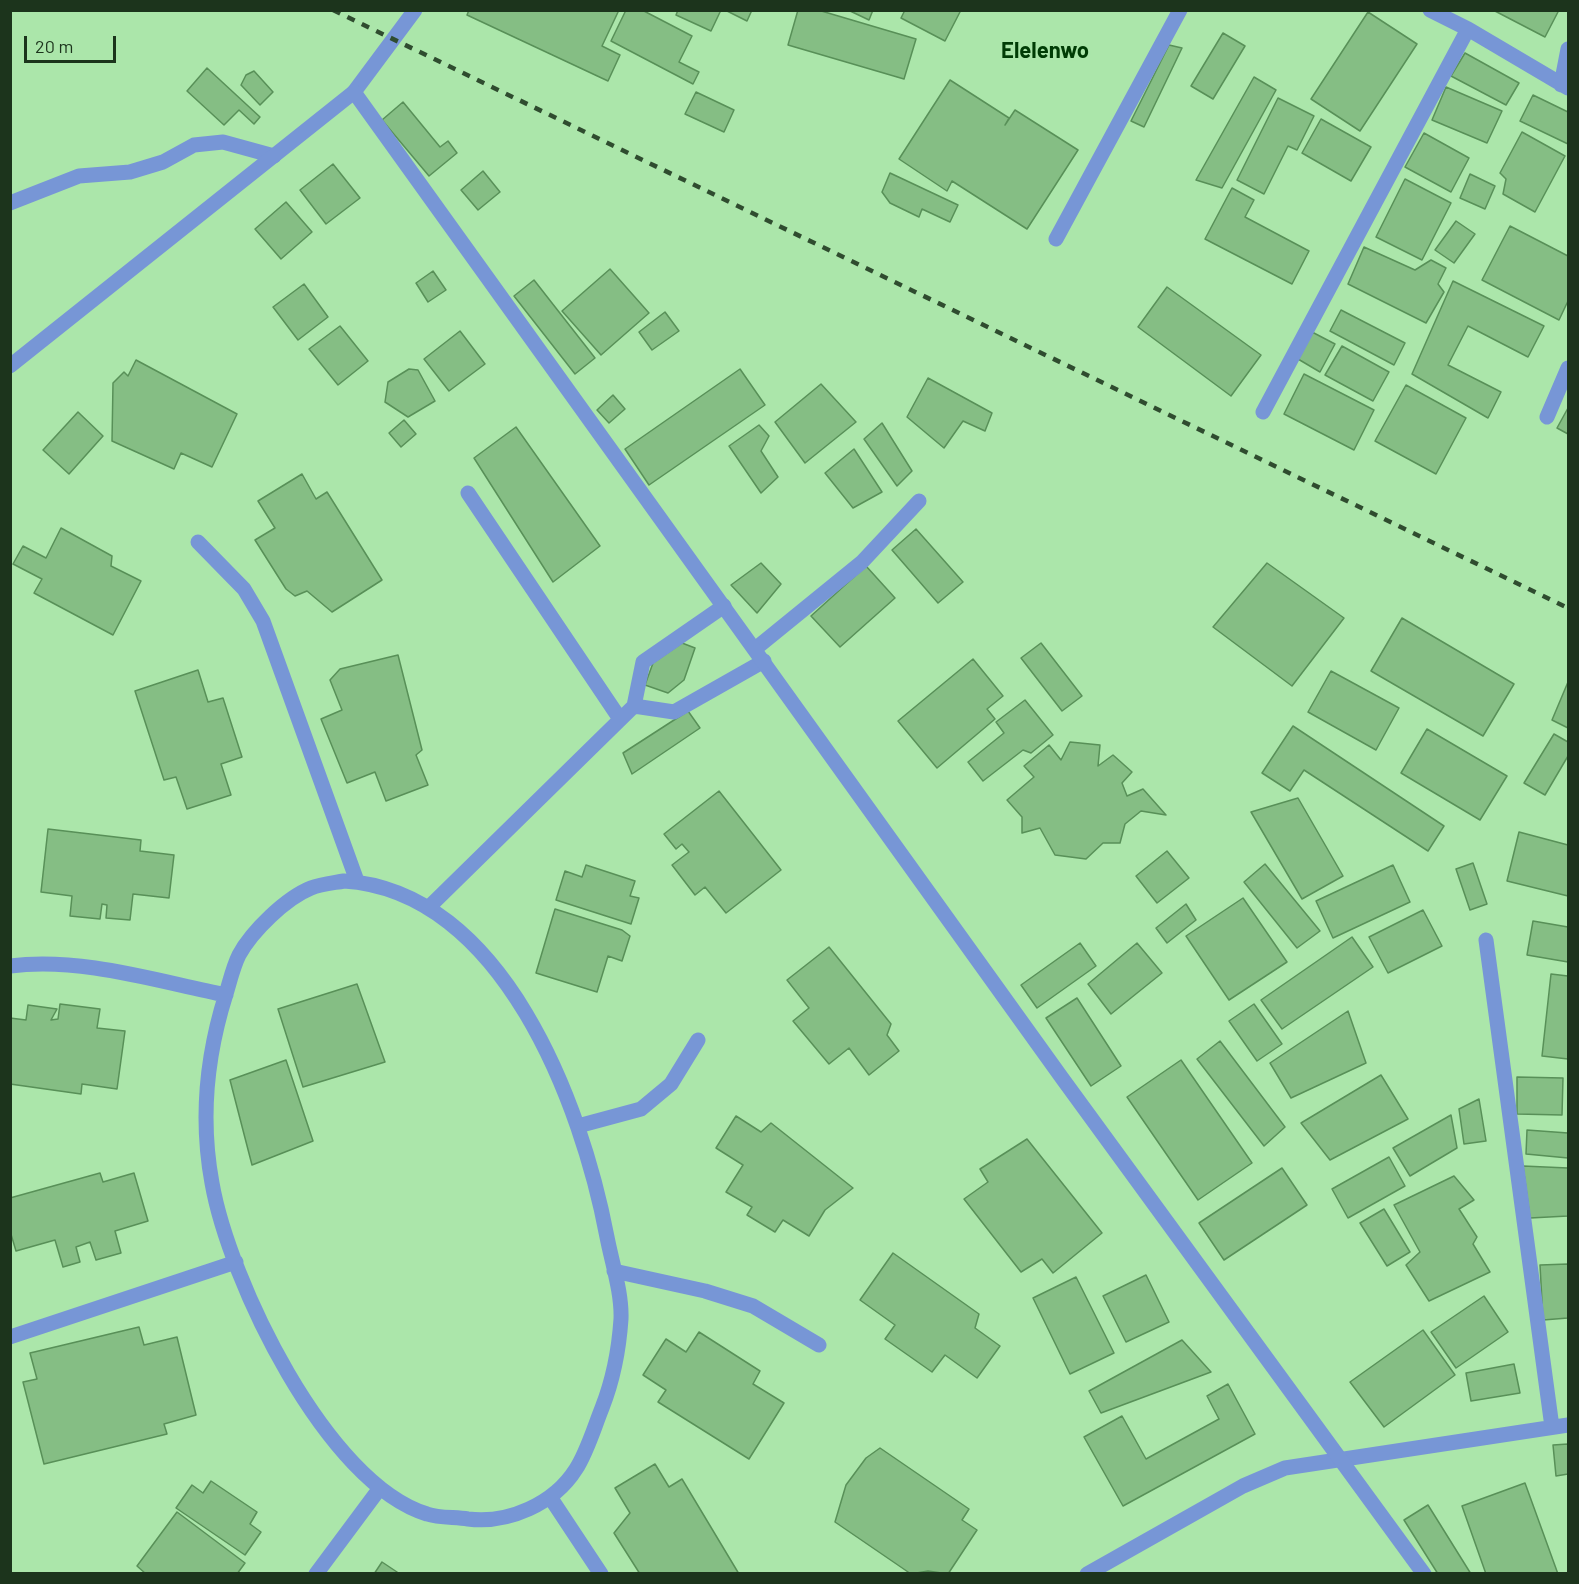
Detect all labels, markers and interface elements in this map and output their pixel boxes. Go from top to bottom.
scale bar [27,24,118,62]
text: 20 m [35,35,73,57]
district label: Elelenwo [1001,38,1089,64]

